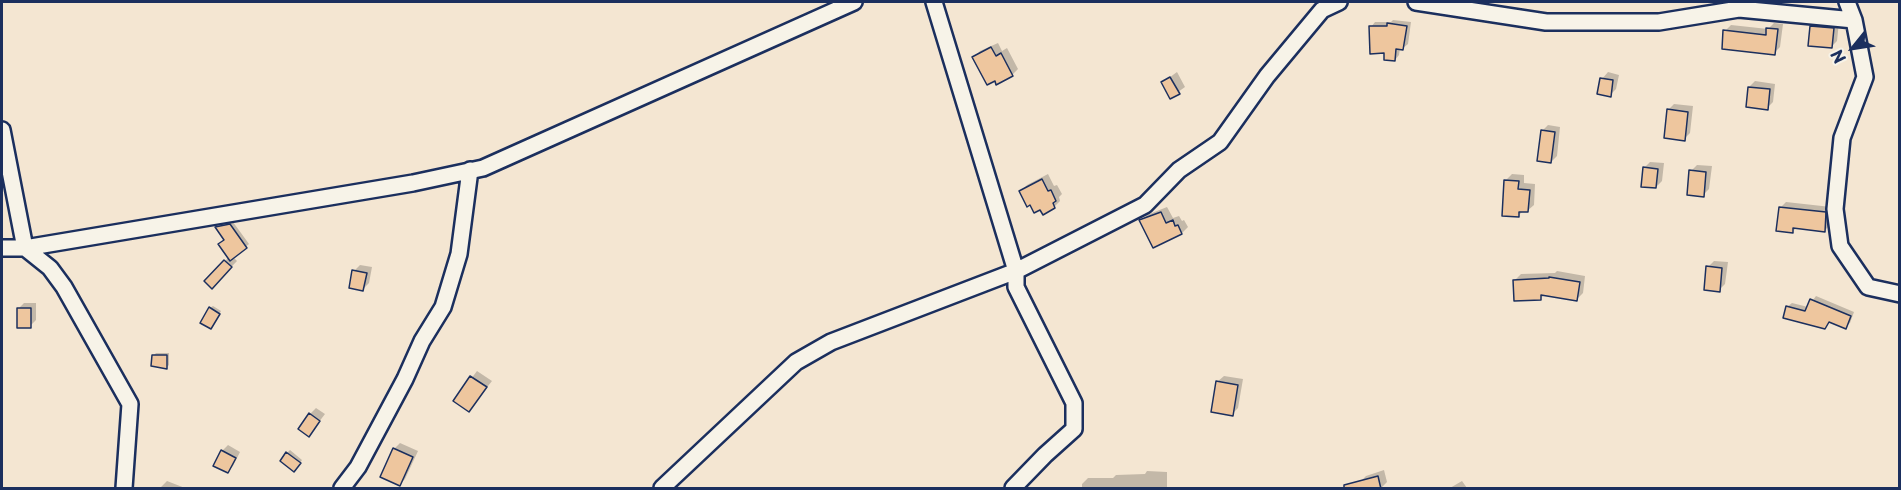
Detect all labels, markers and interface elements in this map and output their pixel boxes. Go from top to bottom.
north arrow [1823,18,1883,78]
text: N [1824,46,1851,68]

